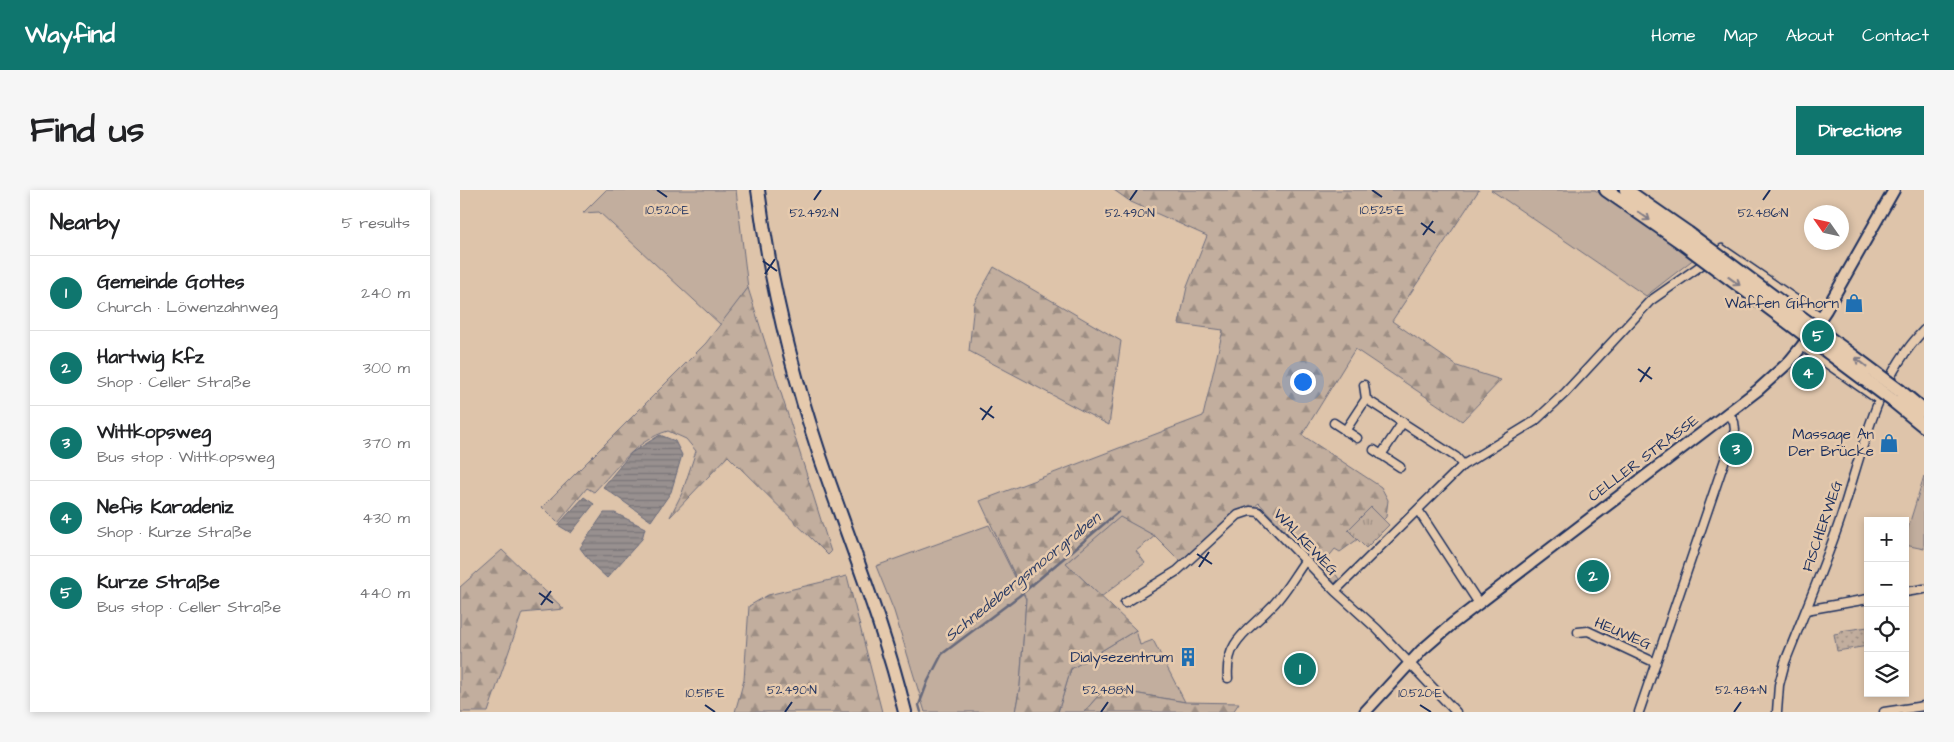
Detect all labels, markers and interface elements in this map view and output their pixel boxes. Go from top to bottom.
text: Wayfind [25,18,115,52]
text: Home [1651,23,1696,48]
text: Map [1724,23,1758,48]
text: About [1786,23,1834,48]
text: Contact [1862,23,1929,48]
text: Find us [30,106,144,155]
button: Directions [1796,106,1924,155]
text: 10.520°E [645,202,689,219]
text: 10.525°E [1360,202,1404,219]
text: 52.492°N [789,205,839,222]
text: 52.490°N [1105,205,1155,222]
text: 52.486°N [1738,205,1789,222]
north arrow [1804,205,1849,250]
text: Nearby [50,208,120,237]
one-way arrow [1636,211,1650,221]
text: 5 results [342,212,410,234]
text: Gemeinde Gottes [97,269,245,296]
one-way arrow [1727,276,1740,287]
text: 1 [65,282,67,304]
text: 240 m [361,282,410,304]
shop icon: Waffen Gifhorn [1843,292,1865,314]
place label: Waffen Gifhorn [1725,293,1840,314]
text: Church · Löwenzahnweg [97,296,278,318]
pin: 5 [1802,317,1834,355]
text: Hartwig Kfz [97,344,204,371]
pin: 4 [1792,354,1824,392]
one-way arrow [1855,356,1868,367]
text: 2 [61,357,71,379]
text: 300 m [363,357,410,379]
your location [1290,369,1316,395]
text: Shop · Celler Straße [97,371,251,393]
street label: CELLER STRASSE [1584,410,1703,507]
text: Wittkopsweg [97,419,211,446]
place label: Massage An Der Brücke [1788,424,1874,462]
pin: 3 [1720,430,1752,468]
text: 3 [62,432,70,454]
text: 370 m [363,432,410,454]
shop icon: Massage An Der Brücke [1878,432,1900,454]
text: Bus stop · Wittkopsweg [97,446,274,468]
street label: FISCHERWEG [1797,477,1848,574]
text: Nefis Karadeniz [97,494,234,521]
street label: WALKEWEG [1268,504,1343,581]
water label: Schnedebergsmoorgraben [940,506,1107,647]
text: 4 [61,507,71,529]
text: 430 m [362,507,410,529]
map controls [1864,517,1909,697]
button: + [1864,517,1909,562]
text: Shop · Kurze Straße [97,521,252,543]
pin: 2 [1577,557,1609,595]
button: − [1864,562,1909,607]
text: Kurze Straße [97,569,220,596]
text: 5 [60,582,72,604]
text: 440 m [359,582,410,604]
text: Bus stop · Celler Straße [97,596,281,618]
button: locate [1864,607,1909,652]
street label: HEUWEG [1591,612,1655,655]
building icon: Dialysezentrum [1177,646,1199,668]
place label: Dialysezentrum [1070,647,1173,669]
pin: 1 [1284,650,1316,688]
button: layers [1864,652,1909,697]
text: 52.490°N [767,682,817,699]
text: 52.488°N [1083,682,1134,699]
text: 52.484°N [1715,682,1767,699]
text: 10.515°E [685,685,725,702]
text: 10.520°E [1398,685,1442,702]

